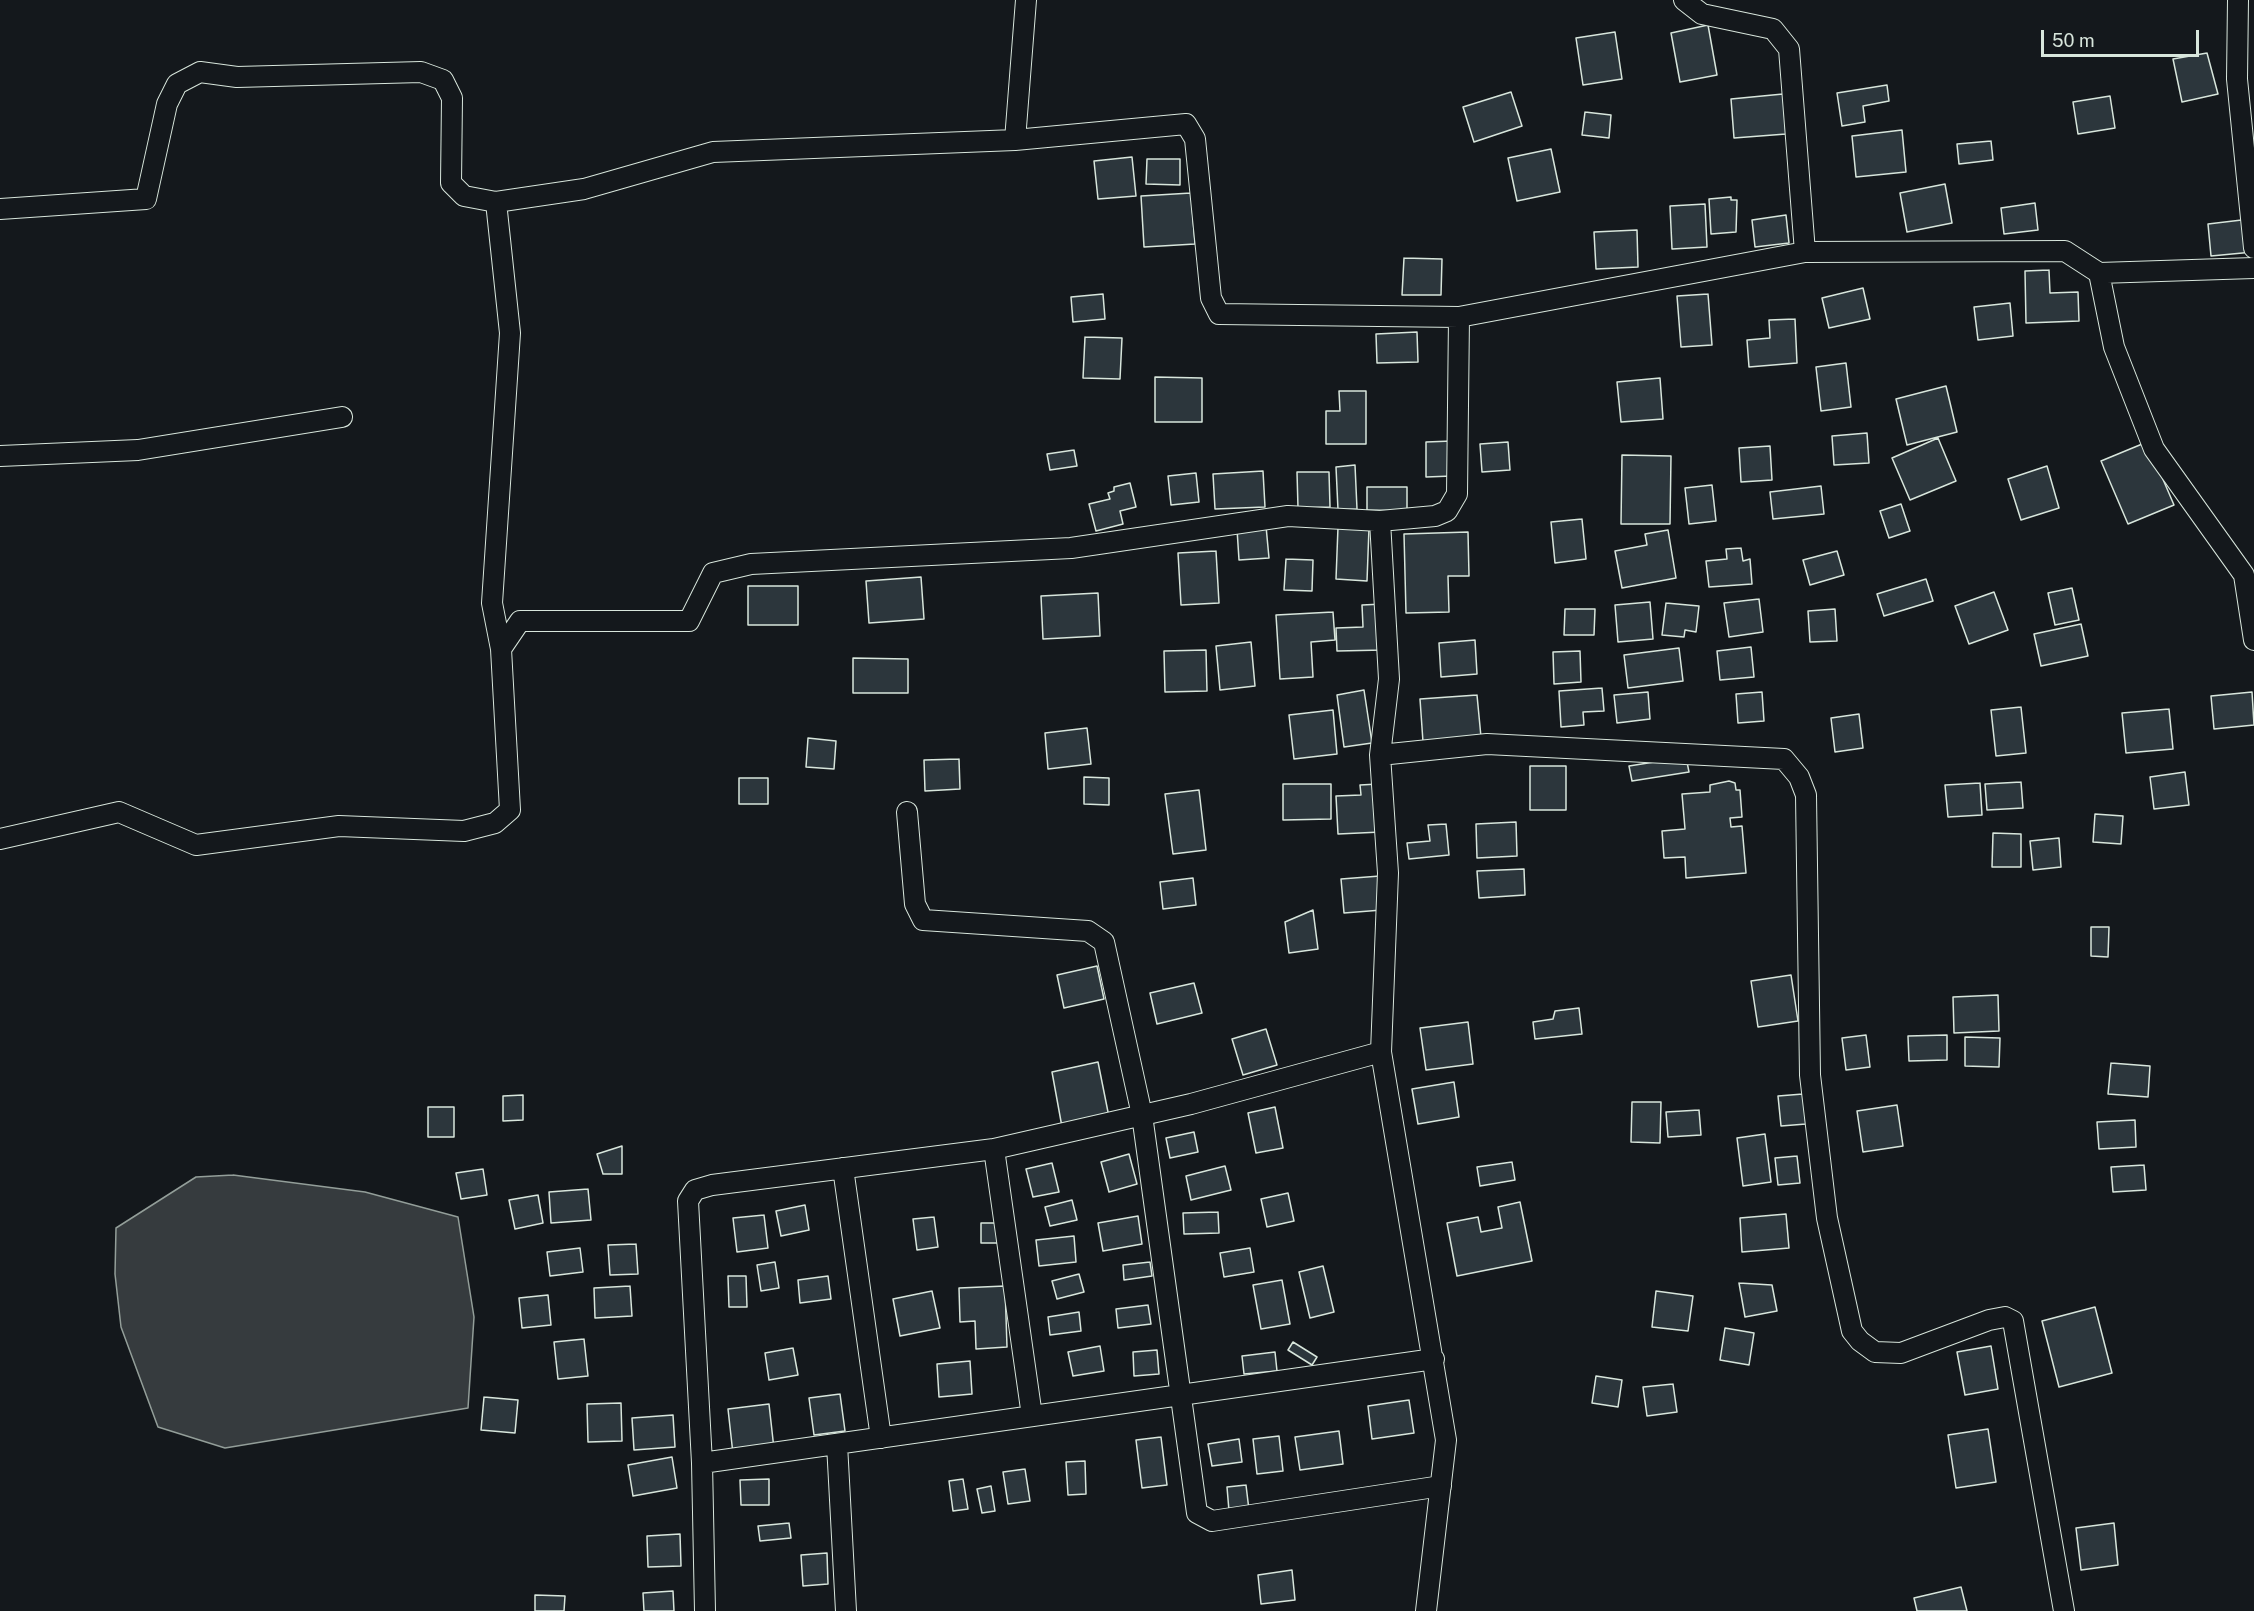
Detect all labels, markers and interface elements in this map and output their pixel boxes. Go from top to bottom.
scale bar [2044,18,2202,56]
text: 50 m [2052,30,2095,51]

